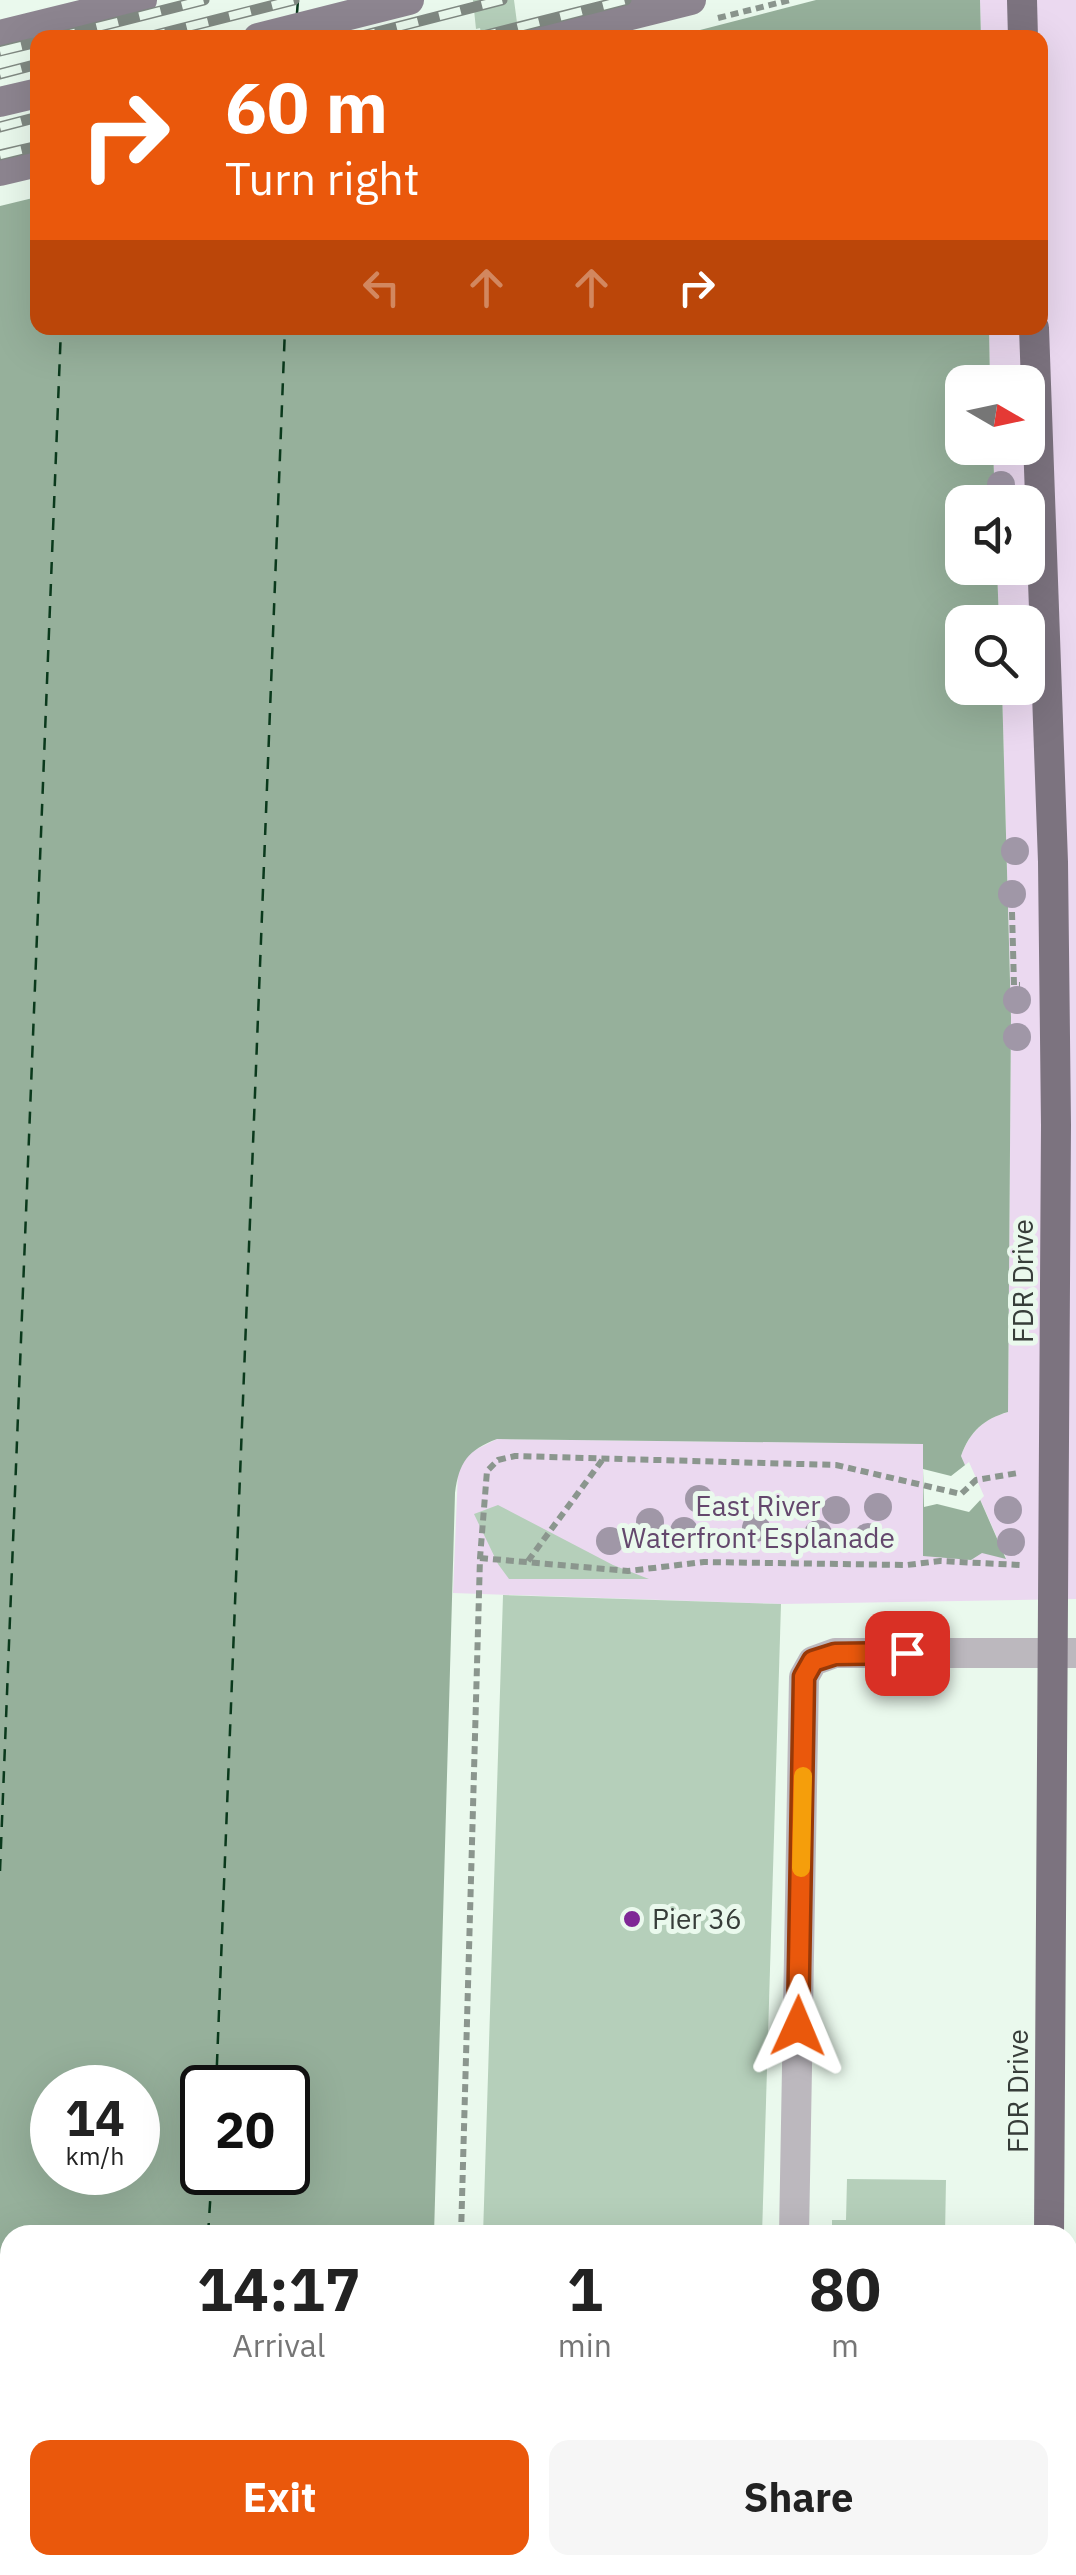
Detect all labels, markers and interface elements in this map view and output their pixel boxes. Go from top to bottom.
text: 60 m [225,61,388,152]
icon: right [60,70,190,200]
text: Turn right [225,149,420,207]
icon: left [354,260,409,315]
icon: ahead [459,260,514,315]
icon: ahead [564,260,619,315]
icon: right [669,260,724,315]
north arrow [945,365,1045,465]
map controls [945,365,1045,705]
button: sound [945,485,1045,585]
button: search [945,605,1045,705]
street label: FDR Drive [1004,1219,1041,1343]
park label: East River Waterfront Esplanade [621,1487,895,1556]
pin [865,1611,950,1696]
icon: arrive [880,1626,935,1681]
place label: Pier 36 [652,1900,742,1937]
marker: Pier 36 [621,1908,643,1930]
position arrow [746,1974,850,2078]
street label: FDR Drive [999,2029,1036,2153]
speed limit sign: 20 [180,2065,310,2195]
text: 14 [65,2085,125,2150]
text: km/h [66,2139,124,2172]
text: 14:17 [197,2249,361,2328]
text: 1 [567,2249,603,2328]
text: 80 [809,2249,881,2328]
text: Arrival [232,2324,326,2366]
text: min [558,2324,612,2366]
text: m [831,2324,859,2366]
button: Exit [30,2440,529,2555]
button: Share [549,2440,1048,2555]

